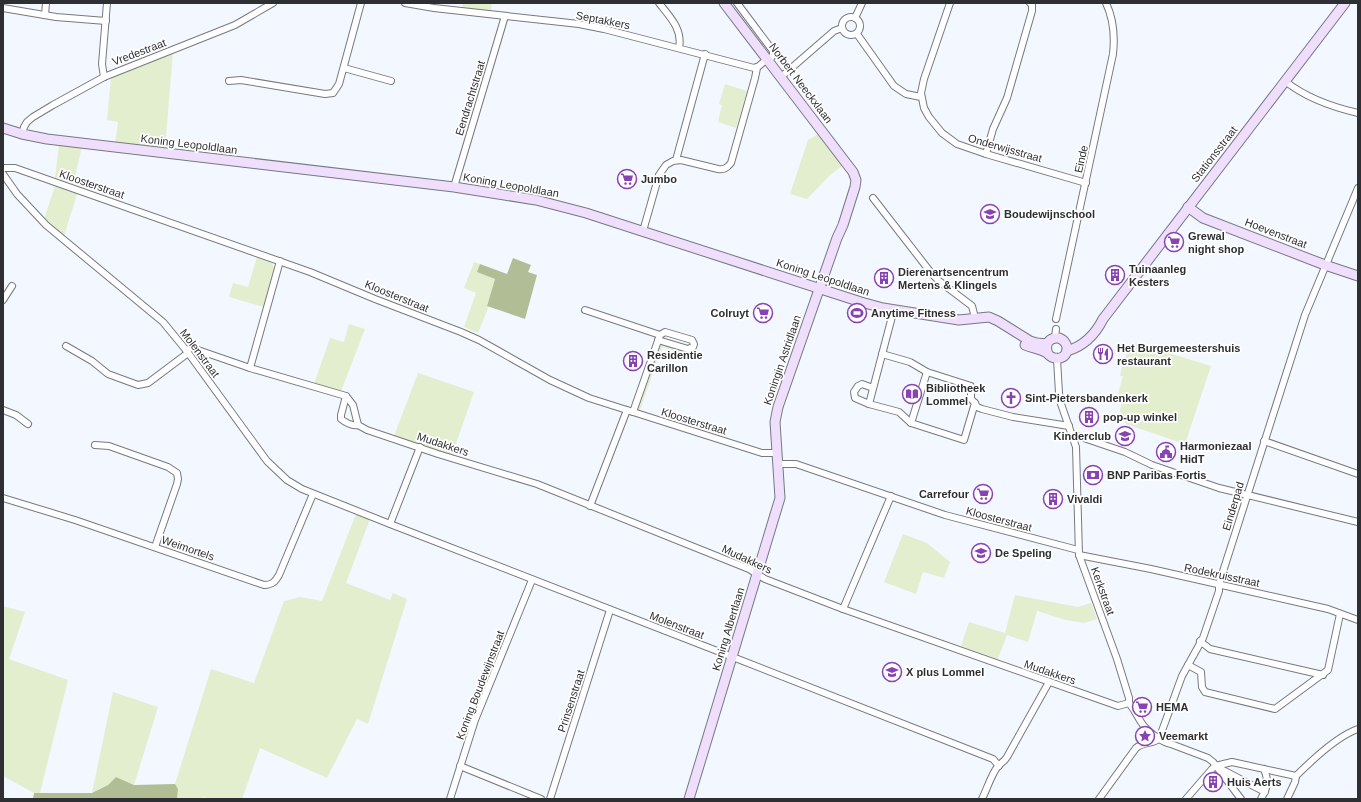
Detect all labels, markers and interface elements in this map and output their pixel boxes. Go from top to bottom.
street label: Septakkers [575,9,632,31]
street label: Vredestraat [110,36,168,68]
street label: Norbert Neeckxlaan [767,41,835,125]
street label: Eendrachtstraat [453,59,487,137]
street label: Stationsstraat [1189,124,1239,184]
street label: Koning Leopoldlaan [140,132,238,156]
street label: Onderwijsstraat [967,132,1043,164]
street label: Einde [1072,144,1090,174]
street label: Kloosterstraat [58,167,126,201]
supermarket icon: Jumbo [616,168,638,190]
street label: Koning Leopoldlaan [462,171,560,199]
place label: Jumbo [641,173,677,185]
school or university icon: Boudewijnschool [979,203,1001,225]
place label: Boudewijnschool [1004,208,1095,220]
street label: Hoevenstraat [1243,216,1309,250]
place label: Grewal night shop [1188,230,1244,255]
supermarket icon: Grewal night shop [1163,231,1185,253]
street label: Koning Leopoldlaan [775,256,871,298]
place label: Tuinaanleg Kesters [1129,263,1186,288]
building icon: Tuinaanleg Kesters [1104,264,1126,286]
place label: Dierenartsencentrum Mertens & Klingels [898,266,1009,291]
building icon: Dierenartsencentrum Mertens & Klingels [873,267,895,289]
street label: Kloosterstraat [363,278,431,314]
supermarket icon: Colruyt [752,302,774,324]
sports icon: Anytime Fitness [846,302,868,324]
place label: Colruyt [711,307,749,319]
place label: Anytime Fitness [871,307,956,319]
street label: Koningin Astridlaan [761,314,803,406]
street label: Molenstraat [178,326,222,380]
place label: Het Burgemeestershuis restaurant [1117,342,1241,367]
restaurant icon: Het Burgemeestershuis restaurant [1092,343,1114,365]
place label: Residentie Carillon [647,349,703,374]
building icon: Residentie Carillon [622,350,644,372]
place label: Bibliotheek Lommel [926,382,986,407]
library icon: Bibliotheek Lommel [901,383,923,405]
church icon: Sint-Pietersbandenkerk [1000,387,1022,409]
place label: Sint-Pietersbandenkerk [1025,392,1149,404]
street label: Kloosterstraat [660,405,728,437]
building icon: pop-up winkel [1078,406,1100,428]
place label: pop-up winkel [1103,411,1177,423]
school or university icon: Kinderclub [1114,425,1136,447]
street label: Mudakkers [416,430,471,458]
place label: Kinderclub [1054,430,1111,442]
place label: Harmoniezaal HidT [1180,440,1252,465]
public building icon: Harmoniezaal HidT [1155,441,1177,463]
bank icon: BNP Paribas Fortis [1082,464,1104,486]
place label: BNP Paribas Fortis [1107,469,1206,481]
street label: Einderpad [1220,480,1246,532]
supermarket icon: Carrefour [972,483,994,505]
place label: Carrefour [919,488,970,500]
building icon: Vivaldi [1042,488,1064,510]
place label: Vivaldi [1067,493,1102,505]
street label: Kloosterstraat [965,504,1033,534]
street label: Weimortels [160,533,216,563]
street label: Mudakkers [720,542,774,576]
school or university icon: De Speling [970,542,992,564]
place label: De Speling [995,547,1052,559]
street label: Rodekruisstraat [1183,561,1261,589]
street label: Kerkstraat [1089,565,1117,617]
street label: Koning Albertlaan [710,586,746,672]
street label: Molenstraat [648,609,706,641]
street label: Koning Boudewijnstraat [454,629,506,741]
street label: Mudakkers [1023,658,1078,687]
school or university icon: X plus Lommel [881,661,903,683]
place label: X plus Lommel [906,666,984,678]
street label: Prinsenstraat [555,668,587,734]
supermarket icon: HEMA [1131,696,1153,718]
place label: HEMA [1156,701,1188,713]
place icon: Veemarkt [1134,725,1156,747]
place label: Veemarkt [1159,730,1208,742]
building icon: Huis Aerts [1202,771,1224,793]
place label: Huis Aerts [1227,776,1282,788]

